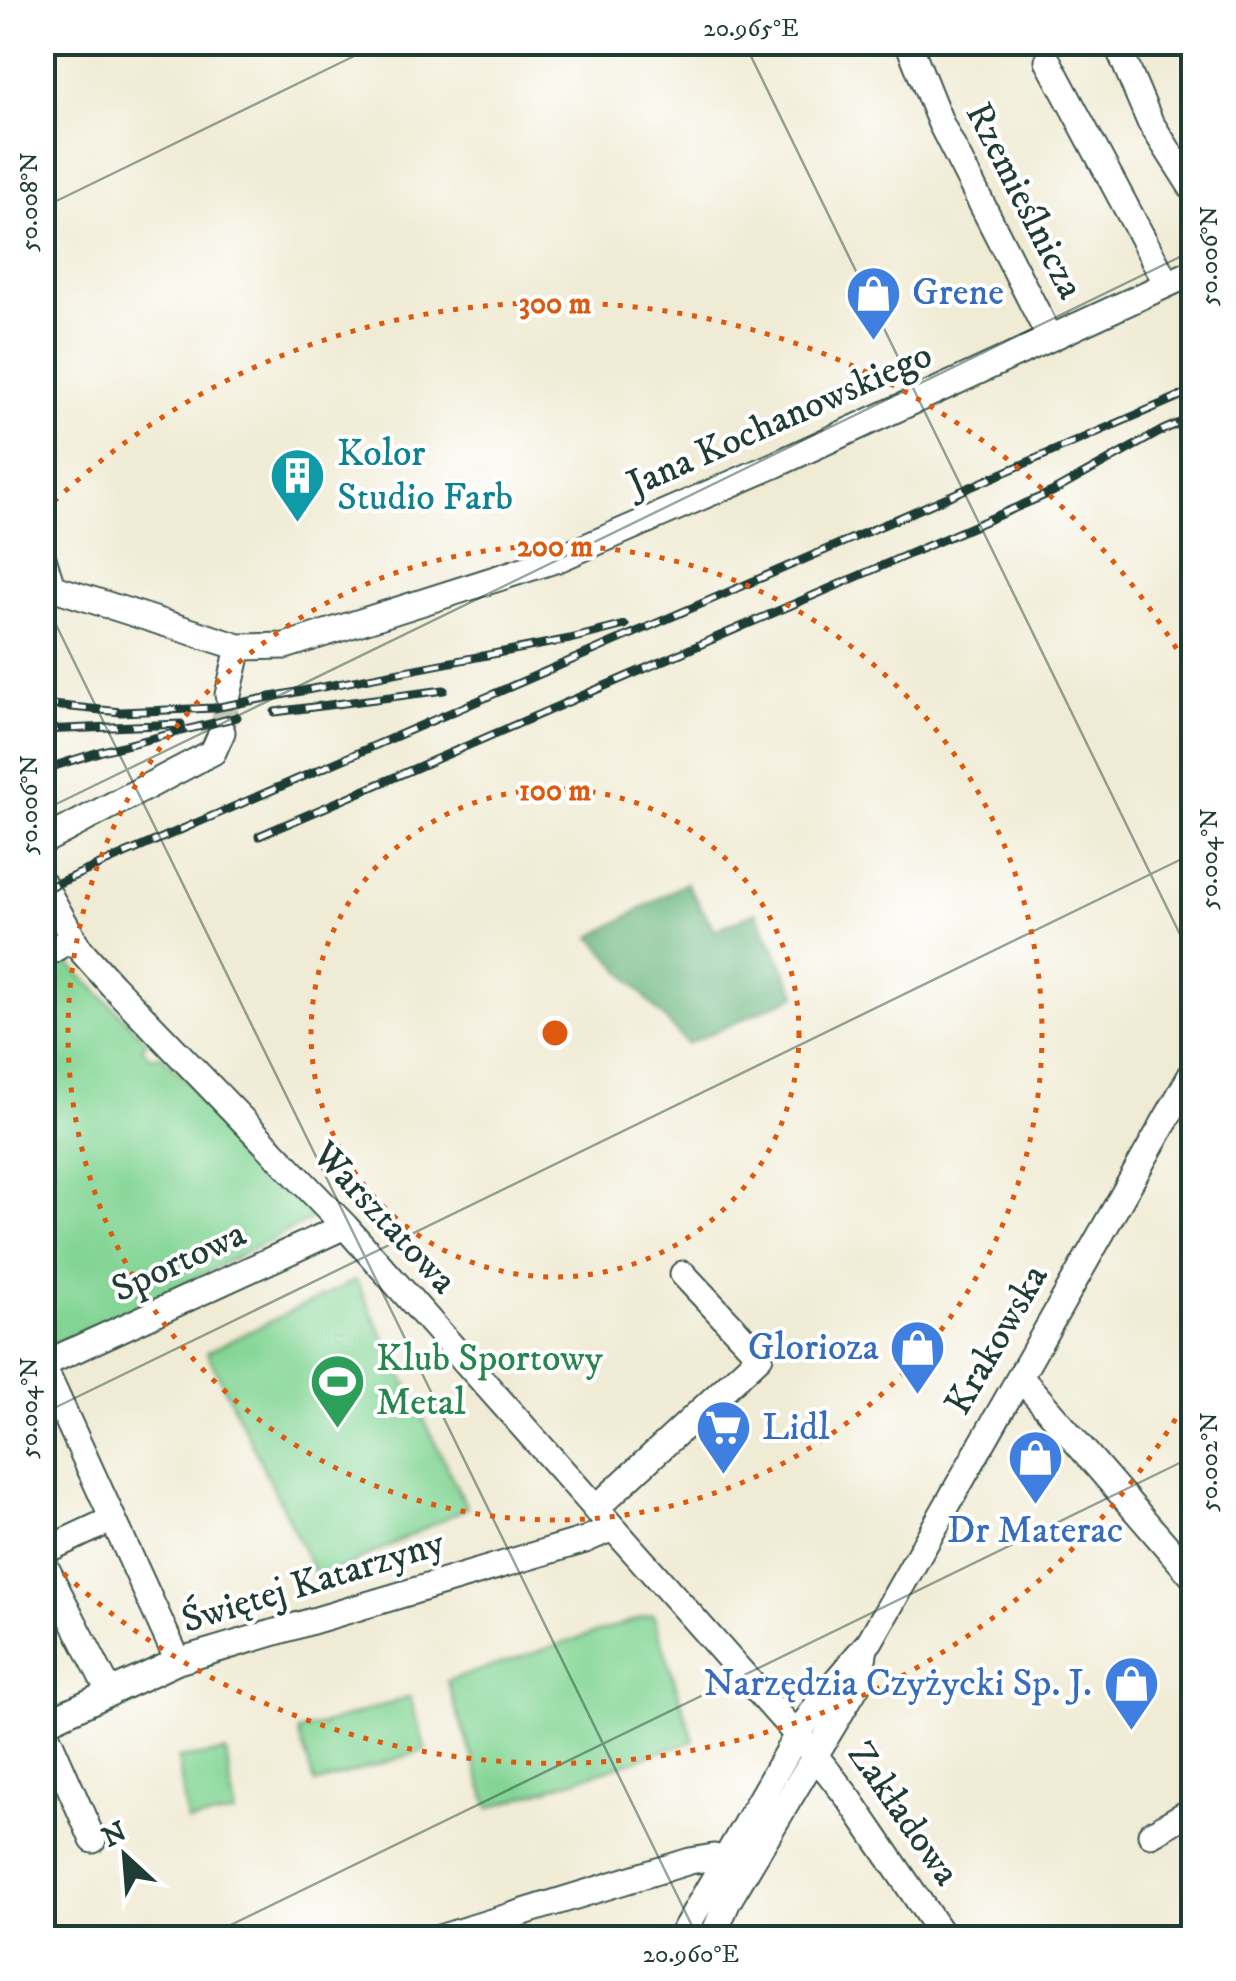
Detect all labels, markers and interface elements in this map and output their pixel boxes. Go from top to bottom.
text: 20.965°E [703,13,799,44]
street label: Rzemieślnicza [954,95,1094,307]
text: 50.008°N [14,152,45,252]
text: 50.006°N [1194,206,1225,306]
shop icon: Grene [843,263,903,342]
place label: Grene [912,269,1004,317]
text: 300 m [519,286,592,323]
street label: Jana Kochanowskiego [618,331,940,510]
place label: Kolor Studio Farb [337,430,513,522]
building icon: Kolor Studio Farb [268,446,328,525]
text: 200 m [517,529,593,566]
text: 50.006°N [14,755,45,855]
text: 100 m [519,773,592,810]
text: 50.004°N [1194,808,1225,910]
centre of rings [537,1015,573,1051]
street label: Warsztatowa [301,1131,467,1304]
street label: Sportowa [104,1210,254,1314]
street label: Krakowska [935,1256,1059,1424]
shop icon: Glorioza [888,1318,948,1397]
place label: Glorioza [748,1324,879,1372]
place label: Klub Sportowy Metal [376,1335,604,1427]
sports icon: Klub Sportowy Metal [307,1351,367,1430]
text: 50.004°N [14,1357,45,1459]
supermarket icon: Lidl [693,1398,753,1477]
place label: Lidl [762,1404,830,1452]
text: 50.002°N [1194,1412,1225,1512]
shop icon: Dr Materac [1005,1428,1065,1507]
place label: Dr Materac [947,1507,1123,1555]
street label: Świętej Katarzyny [176,1519,451,1645]
shop icon: Narzędzia Czyżycki Sp. J. [1101,1654,1161,1733]
place label: Narzędzia Czyżycki Sp. J. [703,1660,1092,1708]
street label: Zakładowa [836,1733,970,1895]
north arrow [75,1806,175,1906]
text: N [97,1814,133,1856]
text: 20.960°E [643,1939,739,1970]

